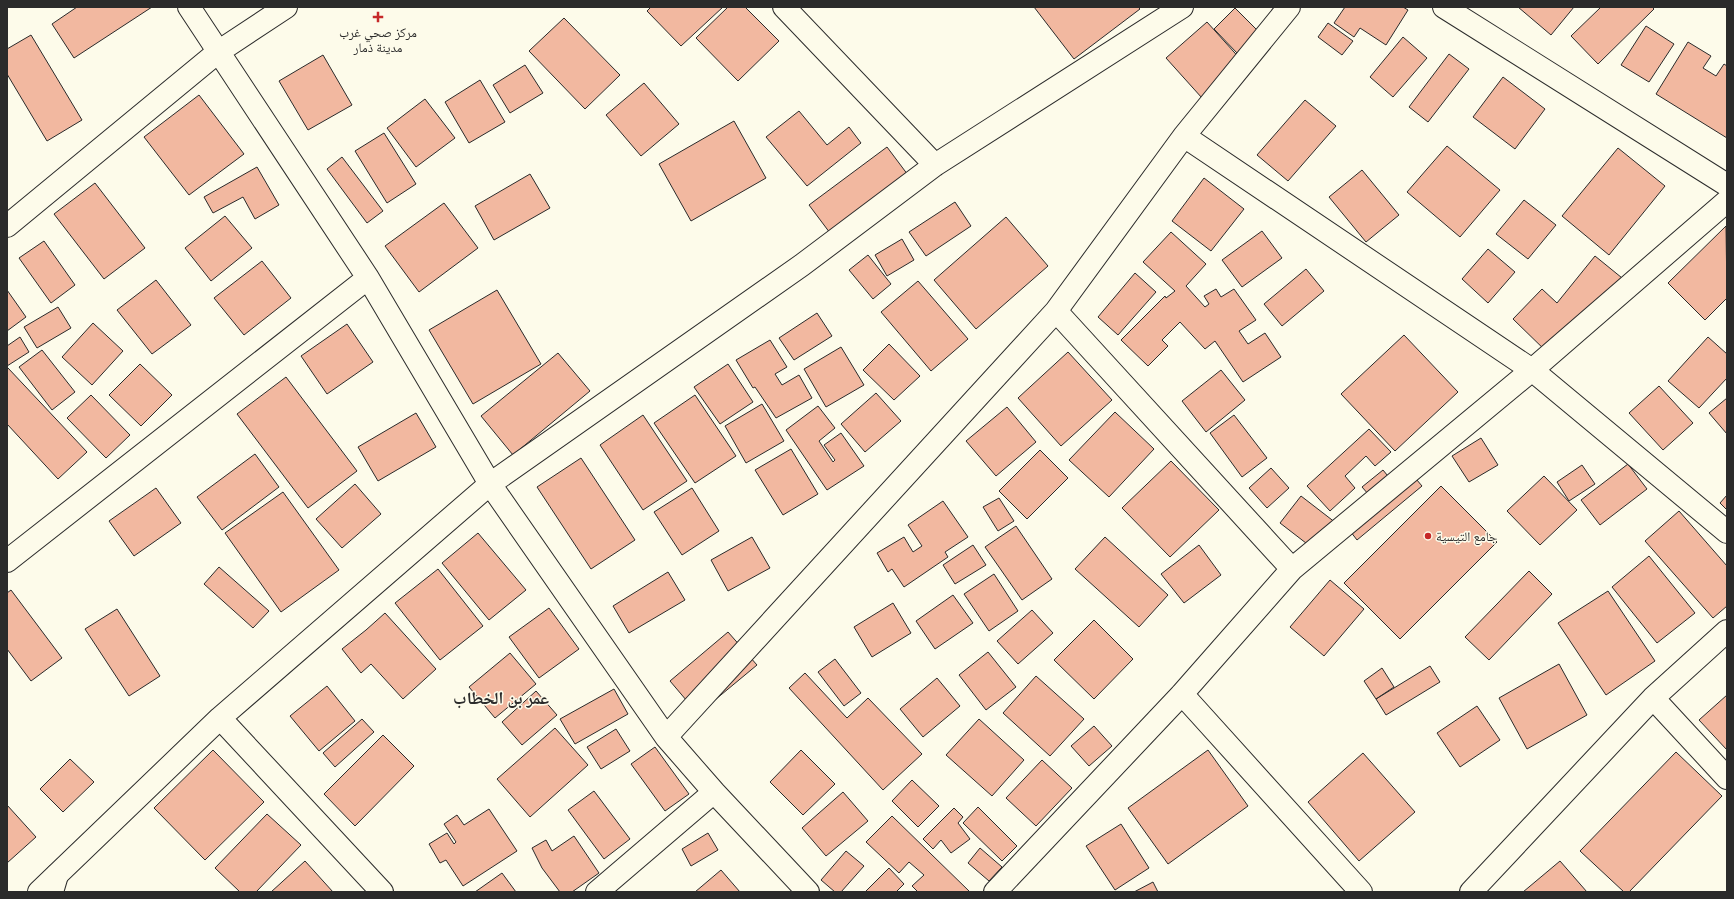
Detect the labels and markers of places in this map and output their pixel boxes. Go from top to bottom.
marker: مركز صحي غرب مدينة ذمار [372,11,384,23]
place label: مركز صحي غرب مدينة ذمار [339,25,417,56]
place label: جامع التيسية [1436,529,1497,546]
marker: جامع التيسية [1423,531,1433,541]

